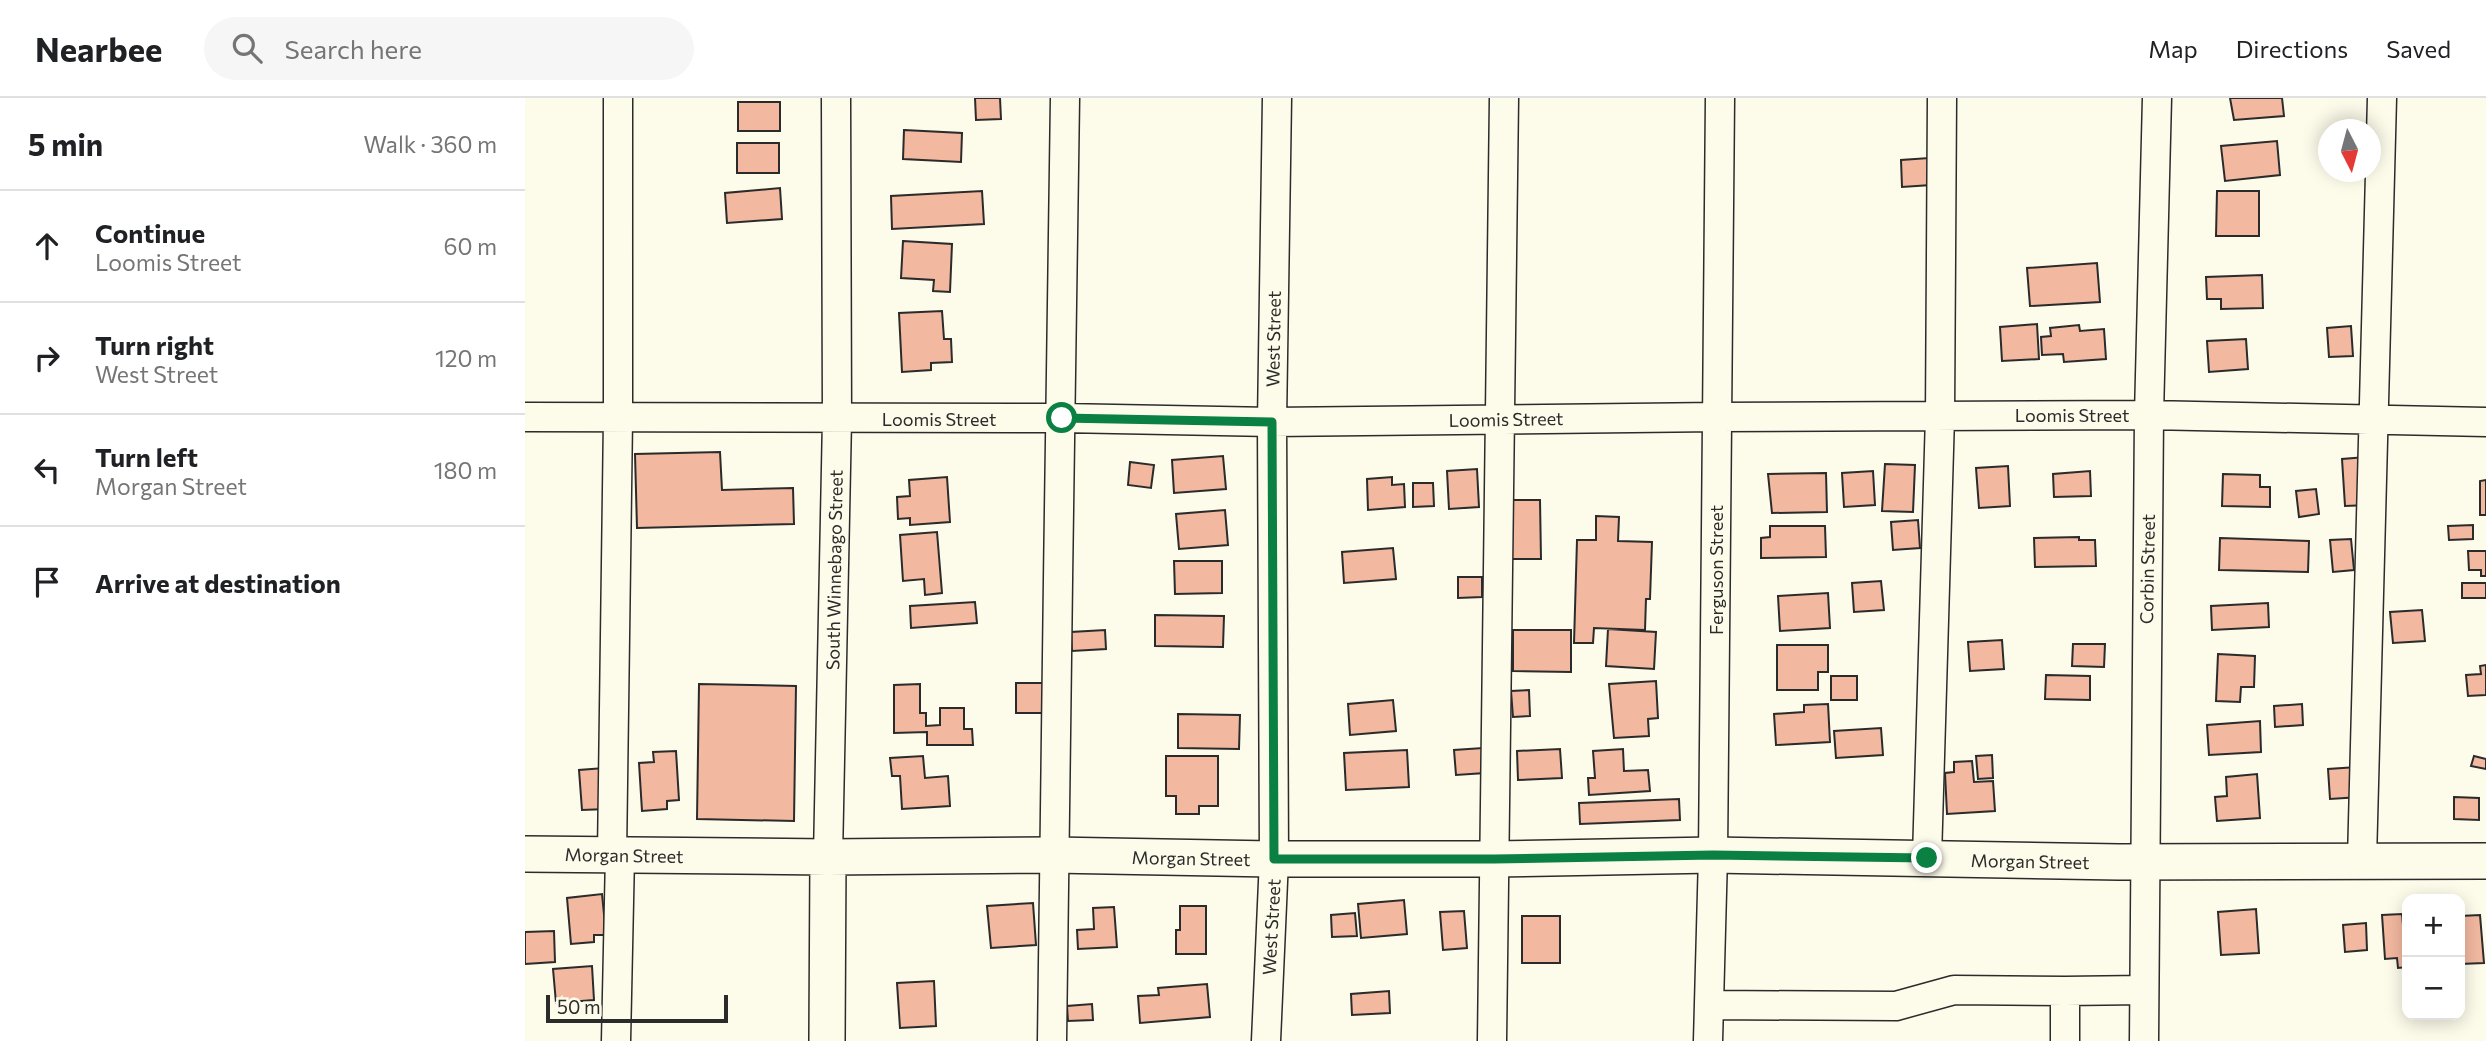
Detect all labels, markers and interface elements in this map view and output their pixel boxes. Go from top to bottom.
search box [204,17,694,80]
text: Nearbee [35,28,162,69]
icon: search [228,29,266,67]
text: Search here [284,33,422,64]
text: Map [2148,34,2198,63]
text: Directions [2236,34,2348,63]
text: Saved [2386,34,2451,63]
north arrow [2318,119,2381,182]
text: 5 min [28,125,103,162]
text: Walk · 360 m [364,130,497,158]
text: Continue [95,217,205,248]
icon: ahead [28,227,66,265]
text: 60 m [444,232,497,260]
text: Loomis Street [95,248,242,276]
street label: West Street [1261,291,1285,387]
text: Turn right [95,329,214,360]
icon: right [28,339,66,377]
text: 120 m [435,344,497,372]
text: West Street [95,360,218,388]
route start [1046,402,1077,433]
street label: Loomis Street [2015,404,2129,426]
street label: Loomis Street [1448,407,1564,431]
street label: Loomis Street [882,408,996,430]
text: Turn left [95,441,198,472]
icon: left [28,451,66,489]
text: 180 m [434,456,497,484]
street label: South Winnebago Street [821,470,847,670]
text: Morgan Street [95,472,247,500]
street label: Ferguson Street [1705,505,1727,635]
street label: Corbin Street [2135,514,2159,624]
icon: arrive [28,563,66,601]
text: Arrive at destination [95,567,341,598]
route end [1911,842,1942,873]
street label: Morgan Street [564,843,684,867]
street label: Morgan Street [1131,846,1251,870]
street label: Morgan Street [1970,849,2090,873]
street label: West Street [1257,878,1285,976]
map controls [2402,894,2465,1020]
button: + [2402,894,2465,957]
button: − [2402,957,2465,1020]
scale bar [546,992,728,1024]
text: 50 m [557,995,601,1018]

